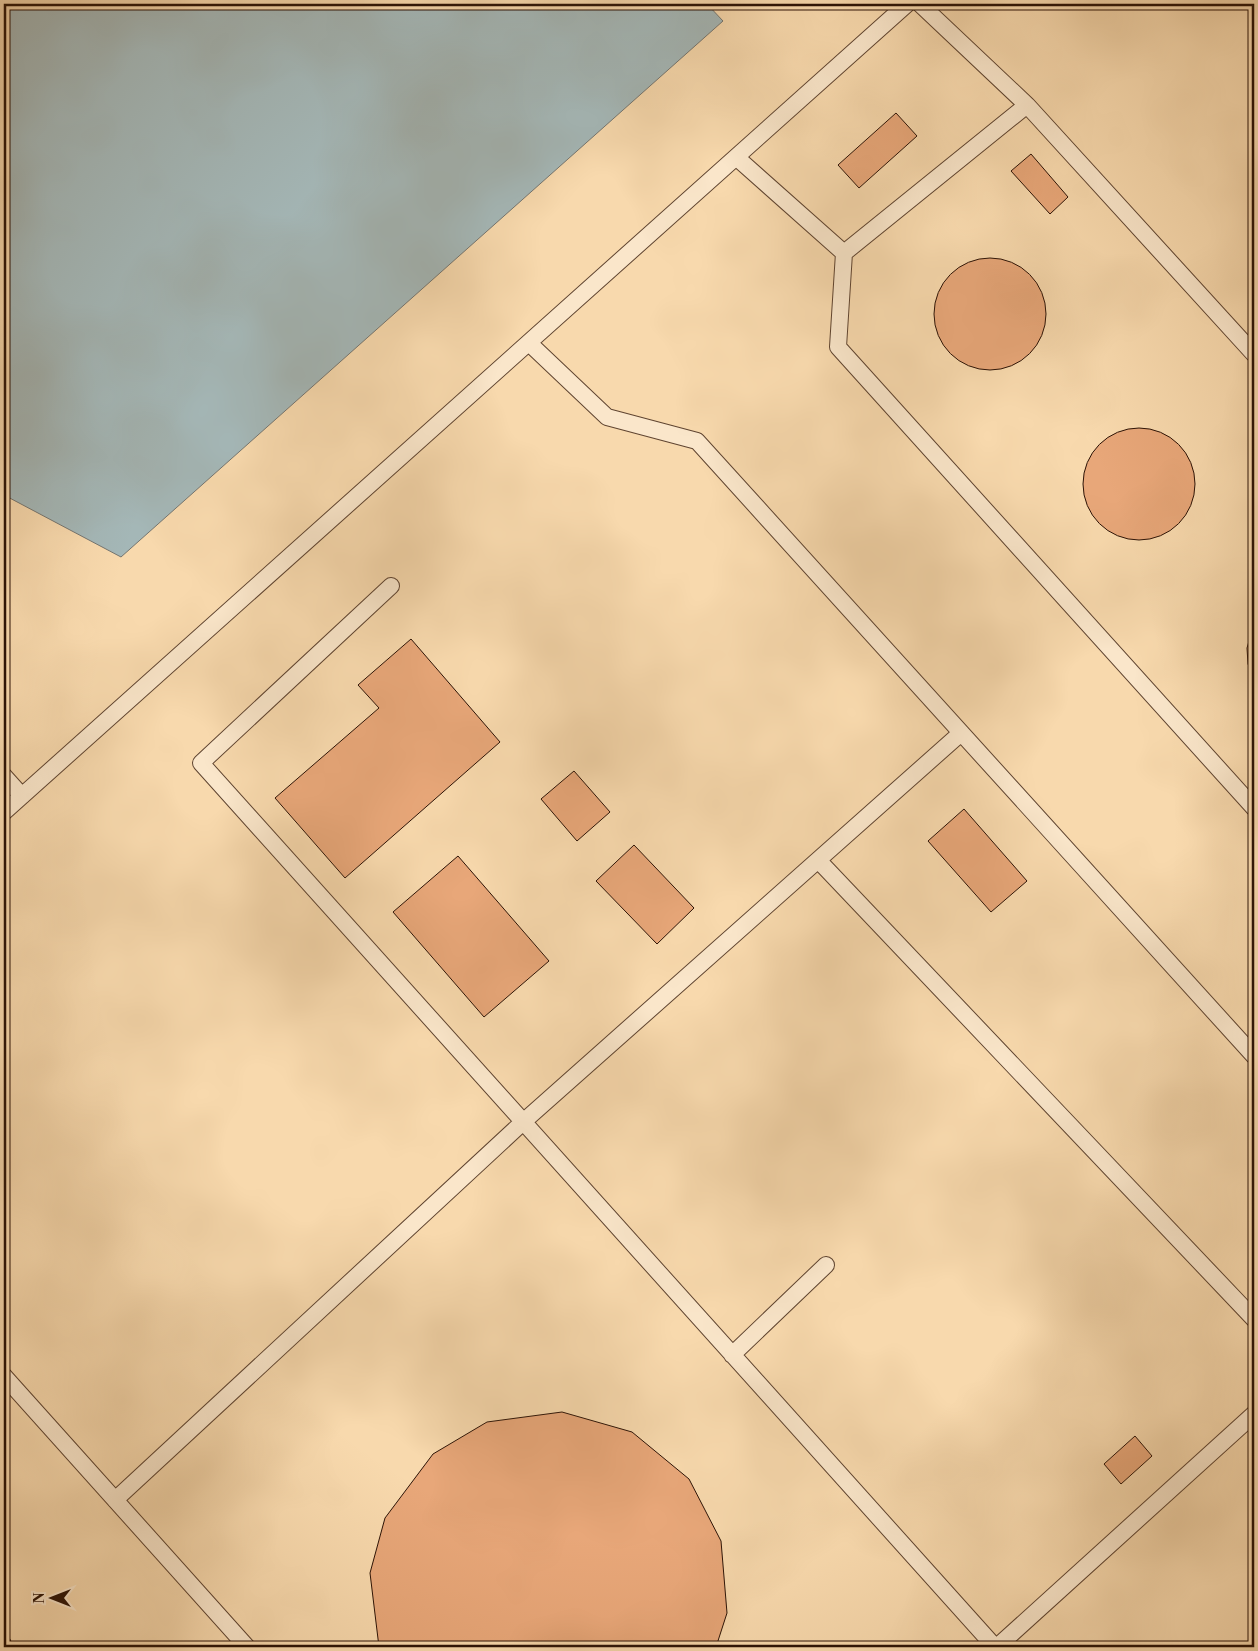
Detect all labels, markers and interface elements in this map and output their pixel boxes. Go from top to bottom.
north arrow [28,1574,78,1624]
text: N [31,1592,49,1604]

